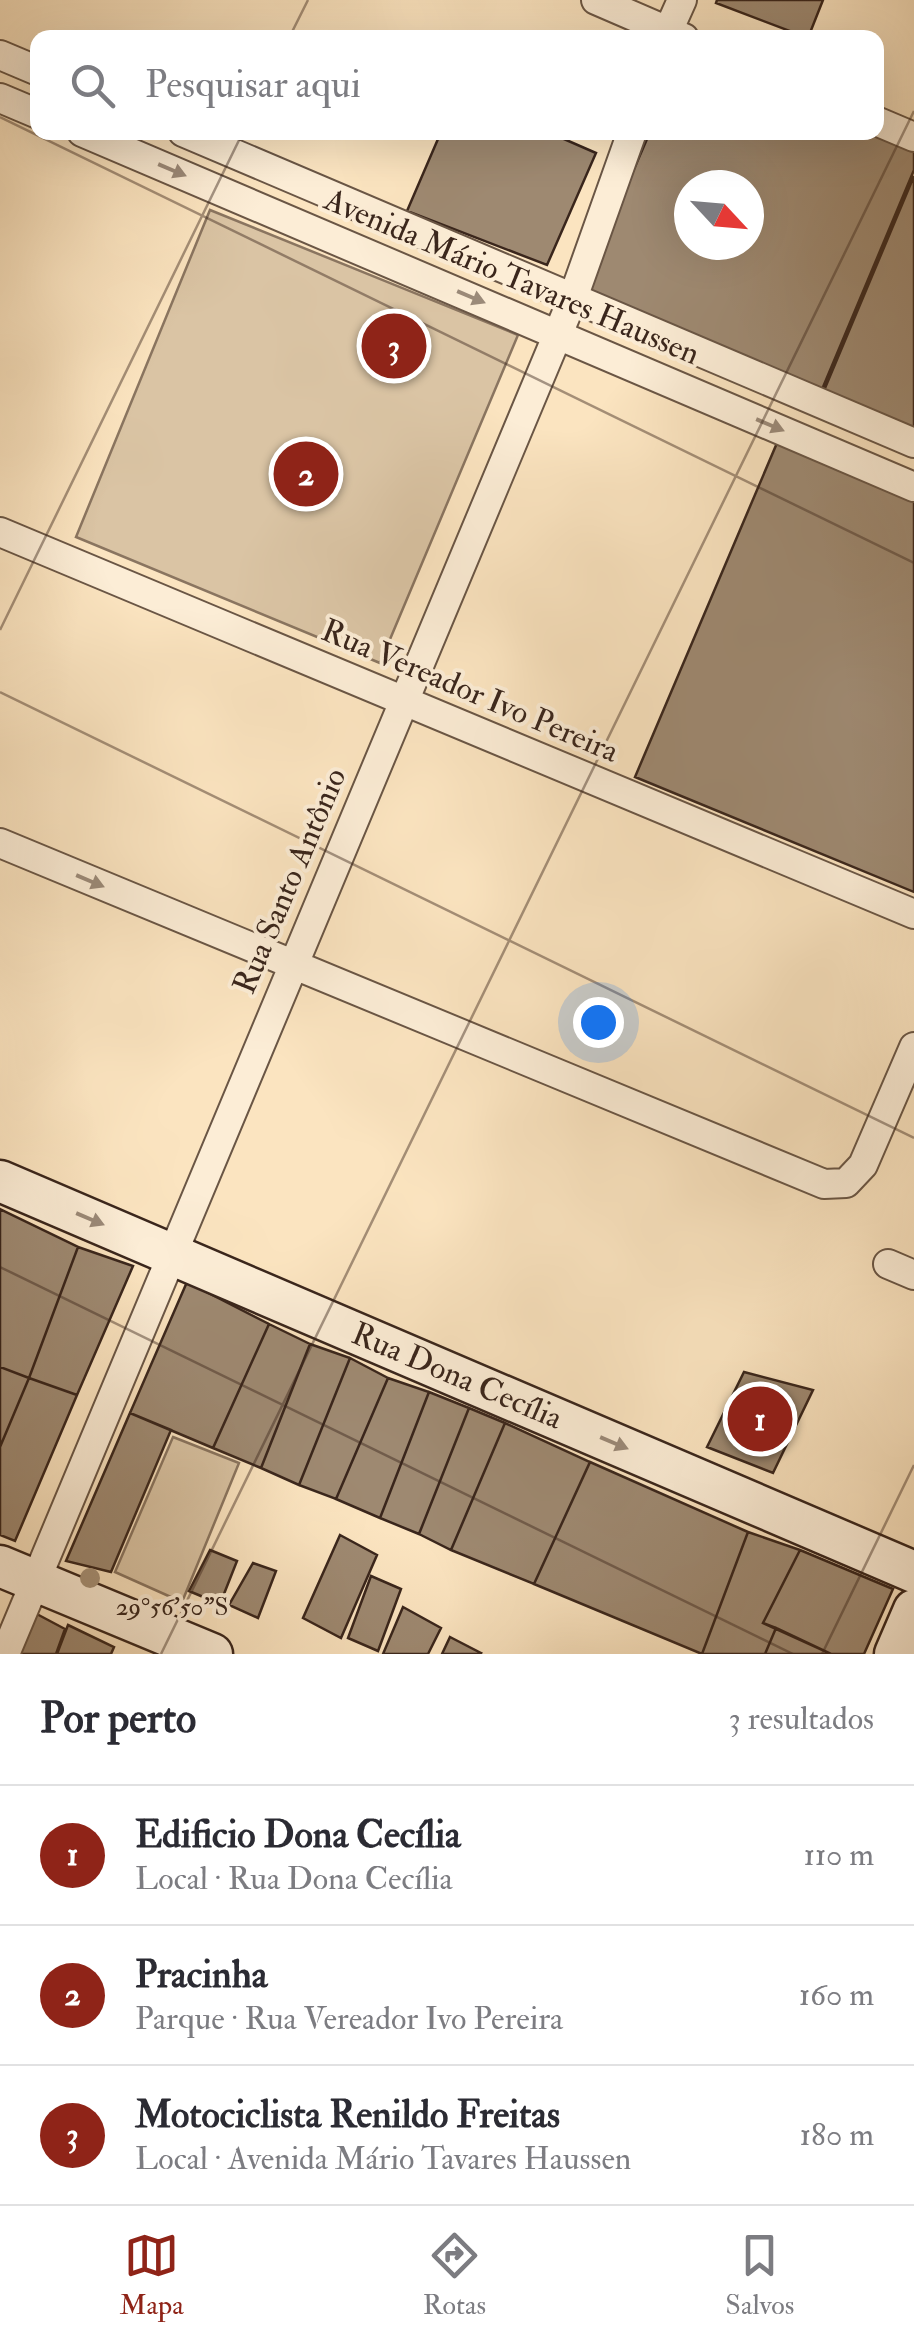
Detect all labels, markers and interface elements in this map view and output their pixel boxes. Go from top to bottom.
search box [30,30,884,140]
icon: search [65,58,120,113]
text: Pesquisar aqui [145,61,361,109]
one-way arrow [157,163,187,179]
north arrow [674,170,764,260]
street label: Avenida Mário Tavares Haussen [318,179,706,374]
one-way arrow [457,289,486,305]
pin: 3 [362,308,426,384]
one-way arrow [755,417,785,433]
pin: 2 [274,436,338,512]
street label: Rua Vereador Ivo Pereira [315,610,625,772]
street label: Rua Santo Antônio [224,762,356,1000]
one-way arrow [75,873,105,889]
your location [573,997,624,1048]
one-way arrow [75,1212,105,1228]
street label: Rua Dona Cecília [346,1314,569,1439]
pin: 1 [728,1382,792,1456]
one-way arrow [599,1435,629,1451]
text: 29°56'50"S [116,1592,228,1623]
text: Por perto [40,1693,196,1745]
text: 3 resultados [729,1699,874,1739]
text: Edificio Dona Cecília [135,1811,461,1859]
text: 1 [67,1835,78,1875]
text: 110 m [803,1835,874,1875]
text: Local · Rua Dona Cecília [135,1859,453,1899]
text: Pracinha [135,1951,267,1999]
text: 2 [64,1975,81,2015]
text: 160 m [799,1975,874,2015]
text: Parque · Rua Vereador Ivo Pereira [135,1999,563,2039]
text: Motociclista Renildo Freitas [135,2091,560,2139]
text: 3 [66,2115,79,2155]
text: 180 m [800,2115,874,2155]
text: Local · Avenida Mário Tavares Haussen [135,2139,631,2179]
tab: Mapa [120,2228,184,2323]
tab: Rotas [423,2228,486,2323]
tab: Salvos [725,2228,794,2323]

